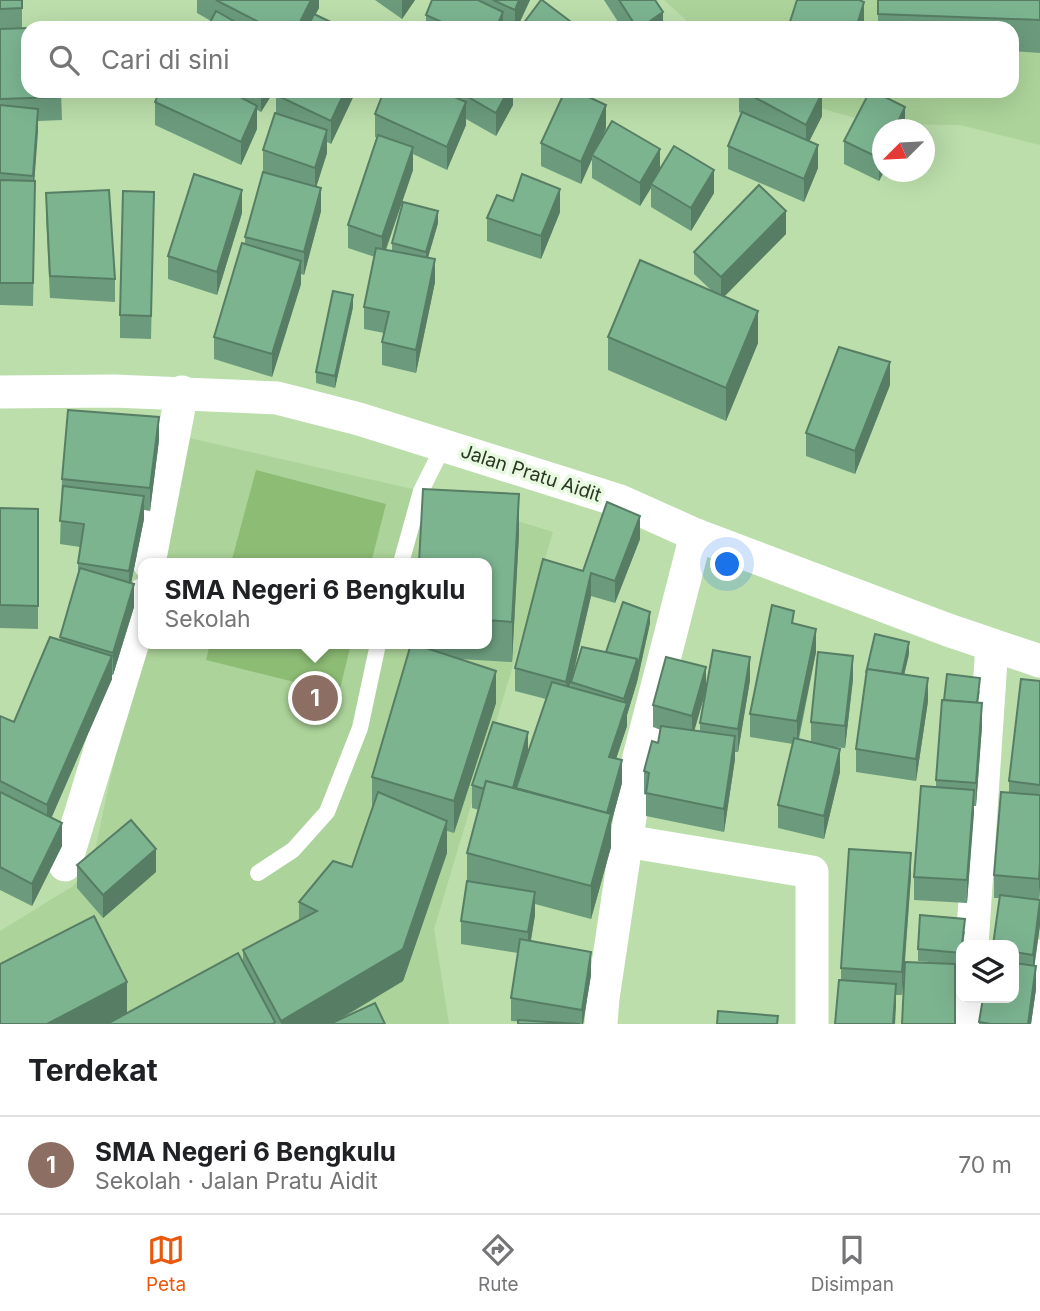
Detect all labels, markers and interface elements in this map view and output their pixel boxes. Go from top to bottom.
search box [21,21,1019,98]
icon: search [45,41,83,79]
text: Cari di sini [101,44,230,75]
north arrow [872,119,935,182]
street label: Jalan Pratu Aidit [458,439,604,507]
your location [710,547,744,581]
popup [138,558,492,649]
text: SMA Negeri 6 Bengkulu [165,574,465,605]
text: Sekolah [165,605,251,633]
pin: 1 [292,672,338,724]
map controls [956,940,1019,1003]
button: layers [956,940,1019,1003]
text: Terdekat [28,1052,158,1088]
text: SMA Negeri 6 Bengkulu [95,1136,396,1167]
text: 1 [46,1151,56,1179]
text: 70 m [958,1151,1012,1179]
text: Sekolah · Jalan Pratu Aidit [95,1167,378,1195]
tab: Peta [146,1231,186,1296]
tab: Rute [478,1231,519,1296]
tab: Disimpan [811,1231,894,1296]

